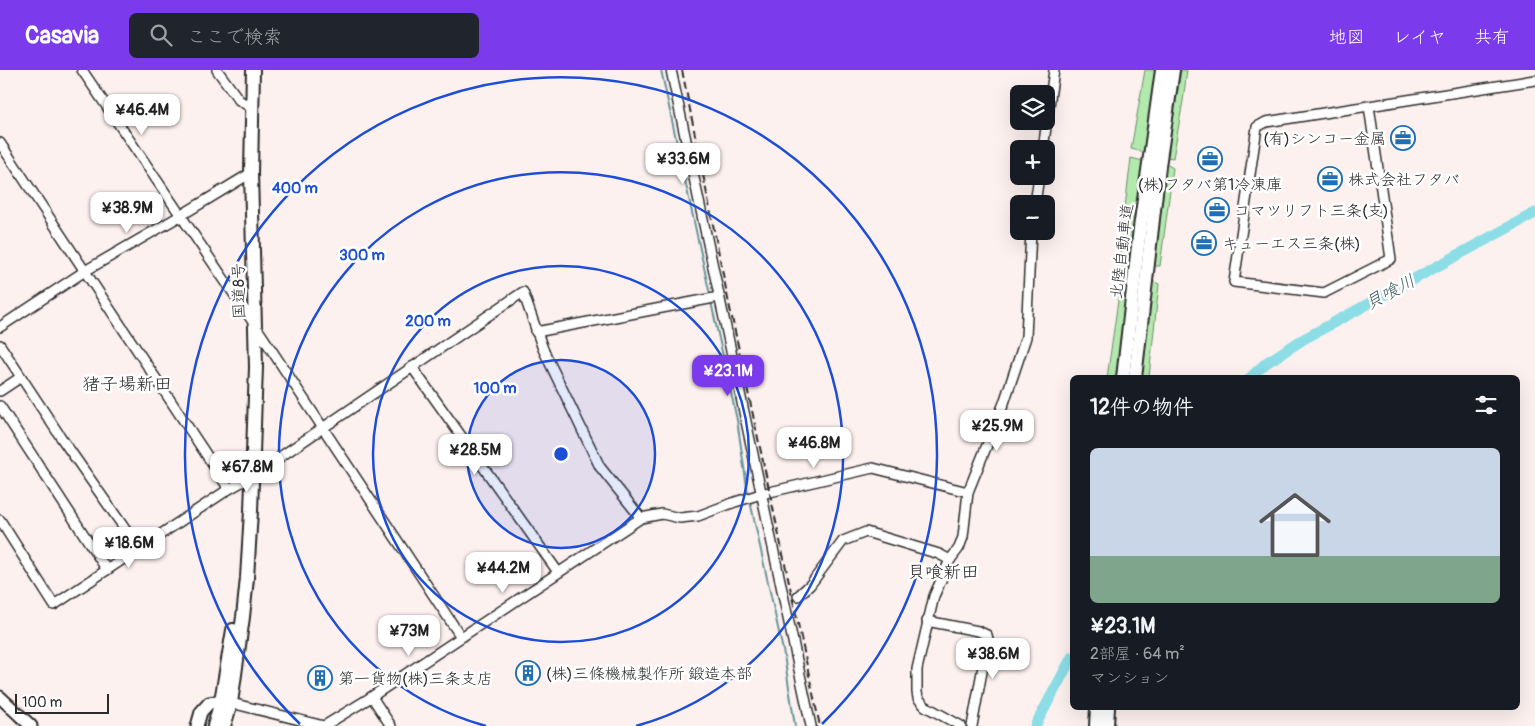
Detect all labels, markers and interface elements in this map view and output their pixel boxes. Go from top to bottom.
search box [129,13,479,58]
text: Casavia [25,21,99,50]
icon: search [147,21,175,49]
text: ここで検索 [187,25,282,49]
text: 地図 [1329,26,1365,49]
text: レイヤ [1393,26,1446,49]
text: 共有 [1474,26,1510,49]
map controls [1010,85,1055,240]
button: layers [1010,85,1055,130]
pin: ¥46.4M [101,93,183,136]
text: ¥46.4M [115,100,169,120]
office icon: (有)シンコー金属 [1390,125,1416,151]
place label: (有)シンコー金属 [1263,129,1386,149]
button: + [1010,140,1055,185]
pin: ¥33.6M [642,142,724,185]
office icon: (株)フタバ第1冷凍庫 [1197,146,1223,172]
text: ¥33.6M [656,149,710,169]
office icon: 株式会社フタバ [1317,166,1343,192]
place label: 株式会社フタバ [1348,170,1460,190]
place label: (株)フタバ第1冷凍庫 [1138,175,1282,195]
text: 400 m [272,179,318,198]
pin: ¥38.9M [86,191,168,234]
button: − [1010,195,1055,240]
office icon: コマツリフト三条(支) [1204,197,1230,223]
text: ¥38.9M [101,198,153,218]
place label: コマツリフト三条(支) [1234,201,1389,221]
street label: 北陸自動車道 [1106,202,1138,300]
office icon: キューエス三条(株) [1191,230,1217,256]
place label: キューエス三条(株) [1222,234,1361,254]
text: 300 m [339,246,385,265]
street label: 国道8号 [229,263,249,319]
water label: 貝喰川 [1361,270,1419,315]
text: 200 m [405,312,451,331]
pin: ¥23.1M [687,354,769,397]
text: ¥23.1M [703,361,753,381]
district label: 猪子場新田 [82,373,172,396]
text: 100 m [474,379,516,398]
icon: filters [1472,391,1500,419]
text: 12件の物件 [1090,394,1194,421]
pin: ¥25.9M [956,410,1038,452]
text: ¥25.9M [971,416,1023,436]
pin: ¥46.8M [773,426,855,469]
text: ¥46.8M [788,433,840,453]
pin: ¥28.5M [434,434,516,476]
text: ¥28.5M [449,440,501,460]
centre of rings [552,445,570,463]
pin: ¥67.8M [206,450,288,493]
text: ¥67.8M [221,457,273,477]
icon: home [1250,480,1340,570]
pin: ¥18.6M [88,526,170,569]
text: ¥18.6M [104,533,154,553]
pin: ¥44.2M [462,552,544,594]
text: ¥44.2M [476,558,530,578]
district label: 貝喰新田 [907,561,979,584]
text: ¥23.1M [1090,613,1155,640]
pin: ¥73M [379,614,439,657]
text: ¥73M [389,621,429,641]
pin: ¥38.6M [952,638,1034,680]
text: ¥38.6M [967,644,1019,664]
text: 2部屋 · 64 m² [1090,644,1185,664]
building icon: (株)三條機械製作所 鍛造本部 [515,660,541,686]
place label: (株)三條機械製作所 鍛造本部 [546,664,752,684]
building icon: 第一貨物(株)三条支店 [307,665,333,691]
text: マンション [1090,668,1169,688]
place label: 第一貨物(株)三条支店 [338,669,493,689]
scale bar [15,691,109,714]
text: 100 m [22,694,62,711]

